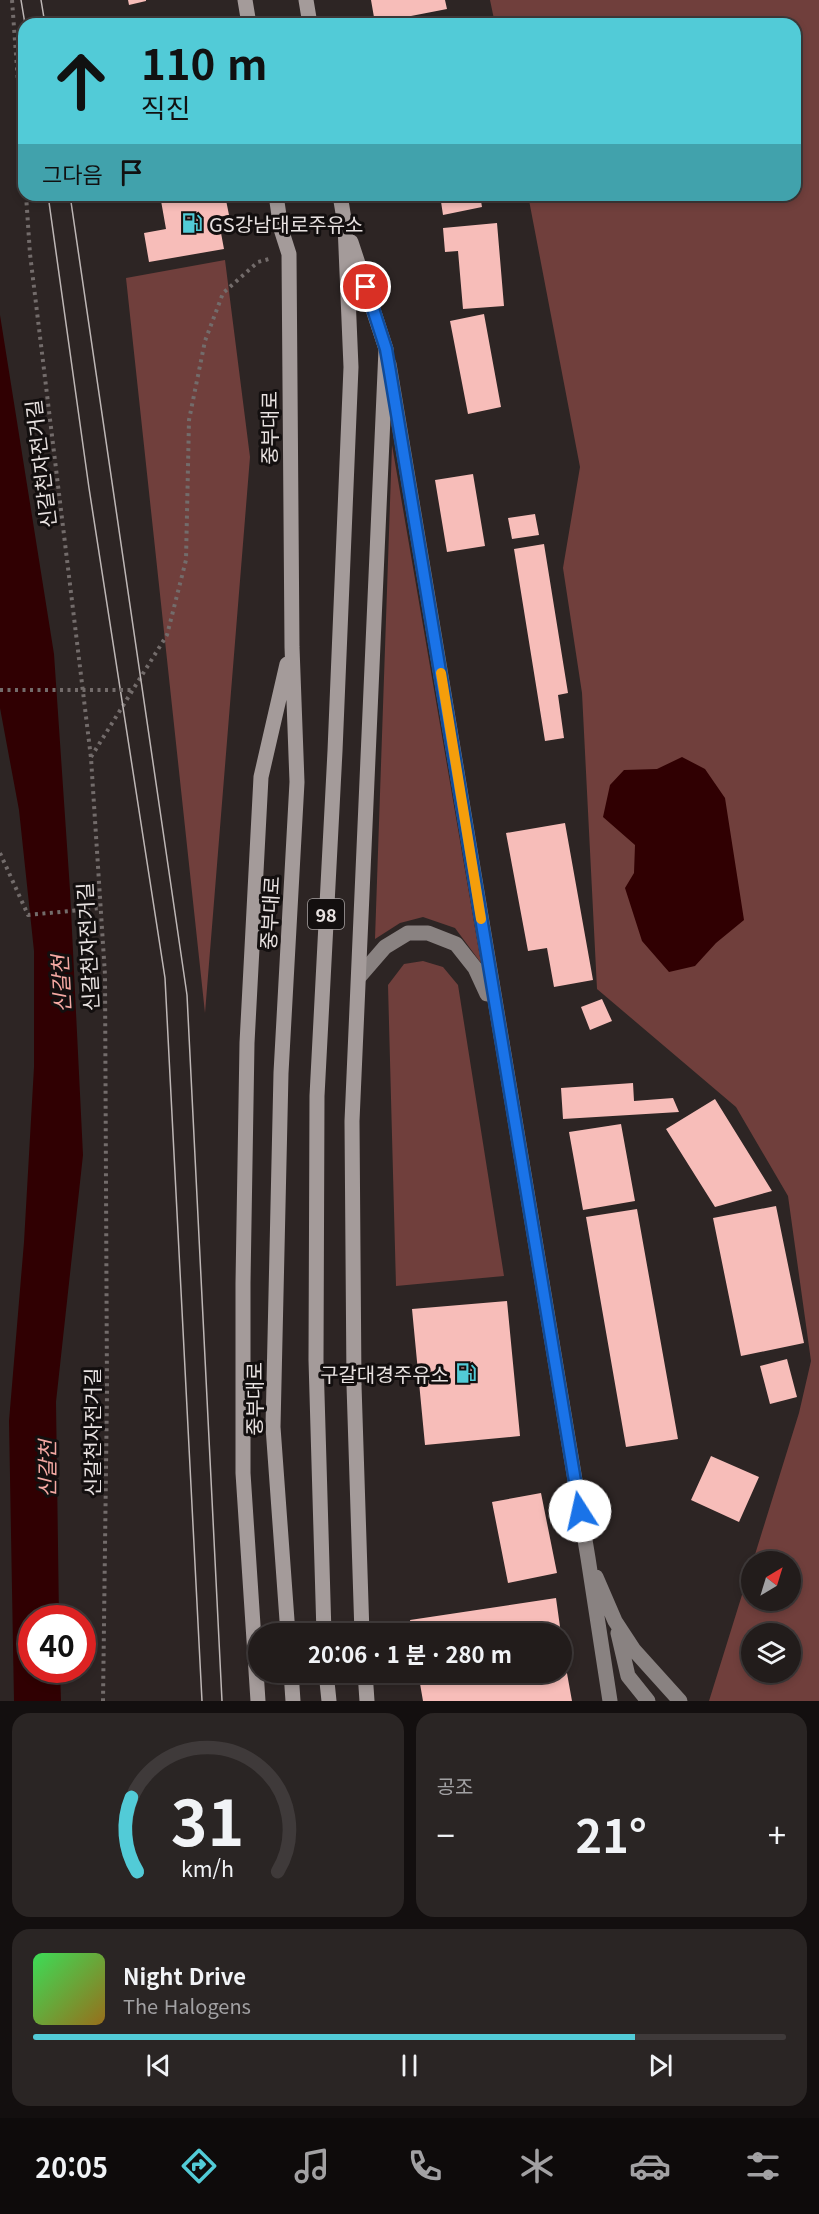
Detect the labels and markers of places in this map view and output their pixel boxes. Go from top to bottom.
place label: GS강남대로주유소 [209,209,364,238]
fuel station icon: GS강남대로주유소 [180,211,204,235]
pin [340,261,391,312]
place label: 구갈대경주유소 [320,1359,449,1388]
fuel station icon: 구갈대경주유소 [454,1361,478,1385]

